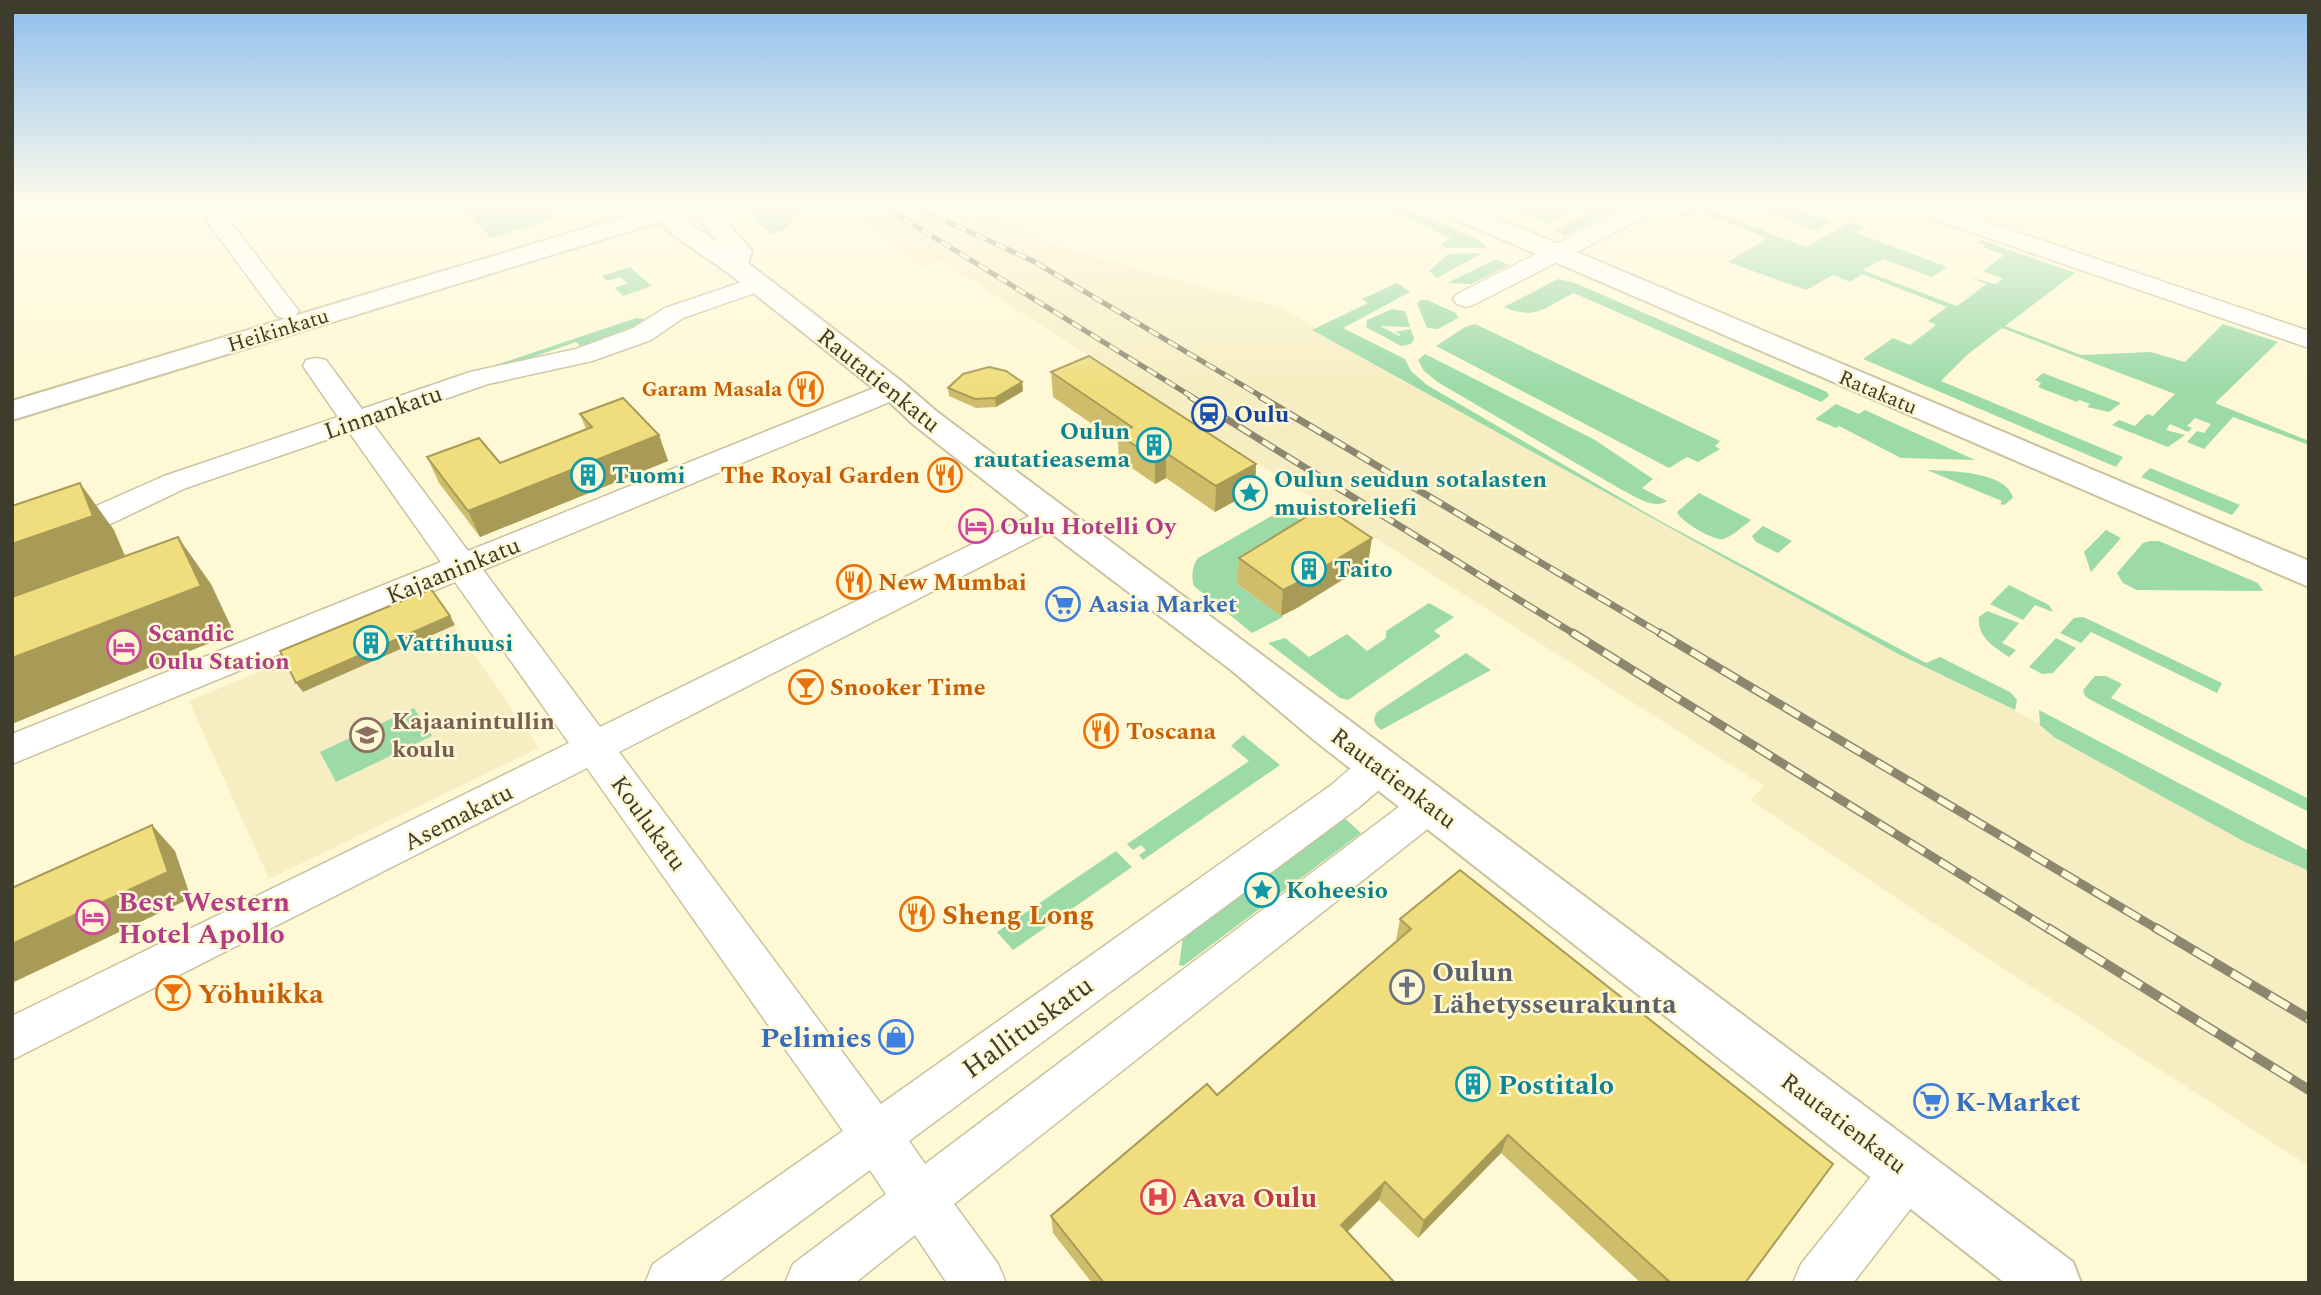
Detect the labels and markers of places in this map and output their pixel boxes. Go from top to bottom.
restaurant icon: Garam Masala [787,370,825,408]
place label: Garam Masala [642,374,782,406]
station icon: Oulu [1190,395,1228,433]
place label: Oulu [1234,397,1289,433]
place label: Oulun rautatieasema [974,414,1131,478]
building icon: Oulun rautatieasema [1135,426,1173,464]
building icon: Tuomi [569,456,607,494]
restaurant icon: The Royal Garden [926,456,964,494]
place label: Tuomi [612,458,686,494]
place label: The Royal Garden [721,458,920,494]
place label: Oulun seudun sotalasten muistoreliefi [1274,462,1547,526]
place icon: Oulun seudun sotalasten muistoreliefi [1231,474,1269,512]
hotel icon: Oulu Hotelli Oy [957,507,995,545]
place label: Oulu Hotelli Oy [1000,509,1177,545]
building icon: Taito [1290,550,1328,588]
place label: Taito [1334,552,1393,588]
restaurant icon: New Mumbai [835,563,873,601]
place label: New Mumbai [878,565,1027,601]
supermarket icon: Aasia Market [1044,585,1082,623]
place label: Aasia Market [1088,587,1237,623]
place label: Scandic Oulu Station [148,616,290,680]
building icon: Vattihuusi [352,624,390,662]
place label: Vattihuusi [396,626,513,662]
hotel icon: Scandic Oulu Station [105,628,143,666]
bar icon: Snooker Time [787,668,825,706]
place label: Snooker Time [830,670,986,706]
place label: Kajaanintullin koulu [392,704,555,768]
restaurant icon: Toscana [1082,712,1120,750]
place label: Toscana [1126,714,1217,750]
school or university icon: Kajaanintullin koulu [348,716,386,754]
place icon: Koheesio [1243,871,1281,909]
place label: Koheesio [1286,873,1388,909]
place label: Best Western Hotel Apollo [118,881,290,956]
place label: Sheng Long [942,894,1095,937]
restaurant icon: Sheng Long [898,895,936,933]
hotel icon: Best Western Hotel Apollo [74,898,112,936]
place label: Oulun Lähetysseurakunta [1432,951,1677,1026]
church icon: Oulun Lähetysseurakunta [1388,968,1426,1006]
place label: Yöhuikka [198,973,324,1016]
bar icon: Yöhuikka [154,974,192,1012]
place label: Pelimies [760,1017,872,1060]
shop icon: Pelimies [877,1018,915,1056]
place label: Postitalo [1498,1064,1614,1107]
building icon: Postitalo [1454,1065,1492,1103]
place label: K-Market [1955,1081,2081,1124]
supermarket icon: K-Market [1912,1082,1950,1120]
place label: Aava Oulu [1182,1177,1317,1220]
hospital icon: Aava Oulu [1139,1178,1177,1216]

